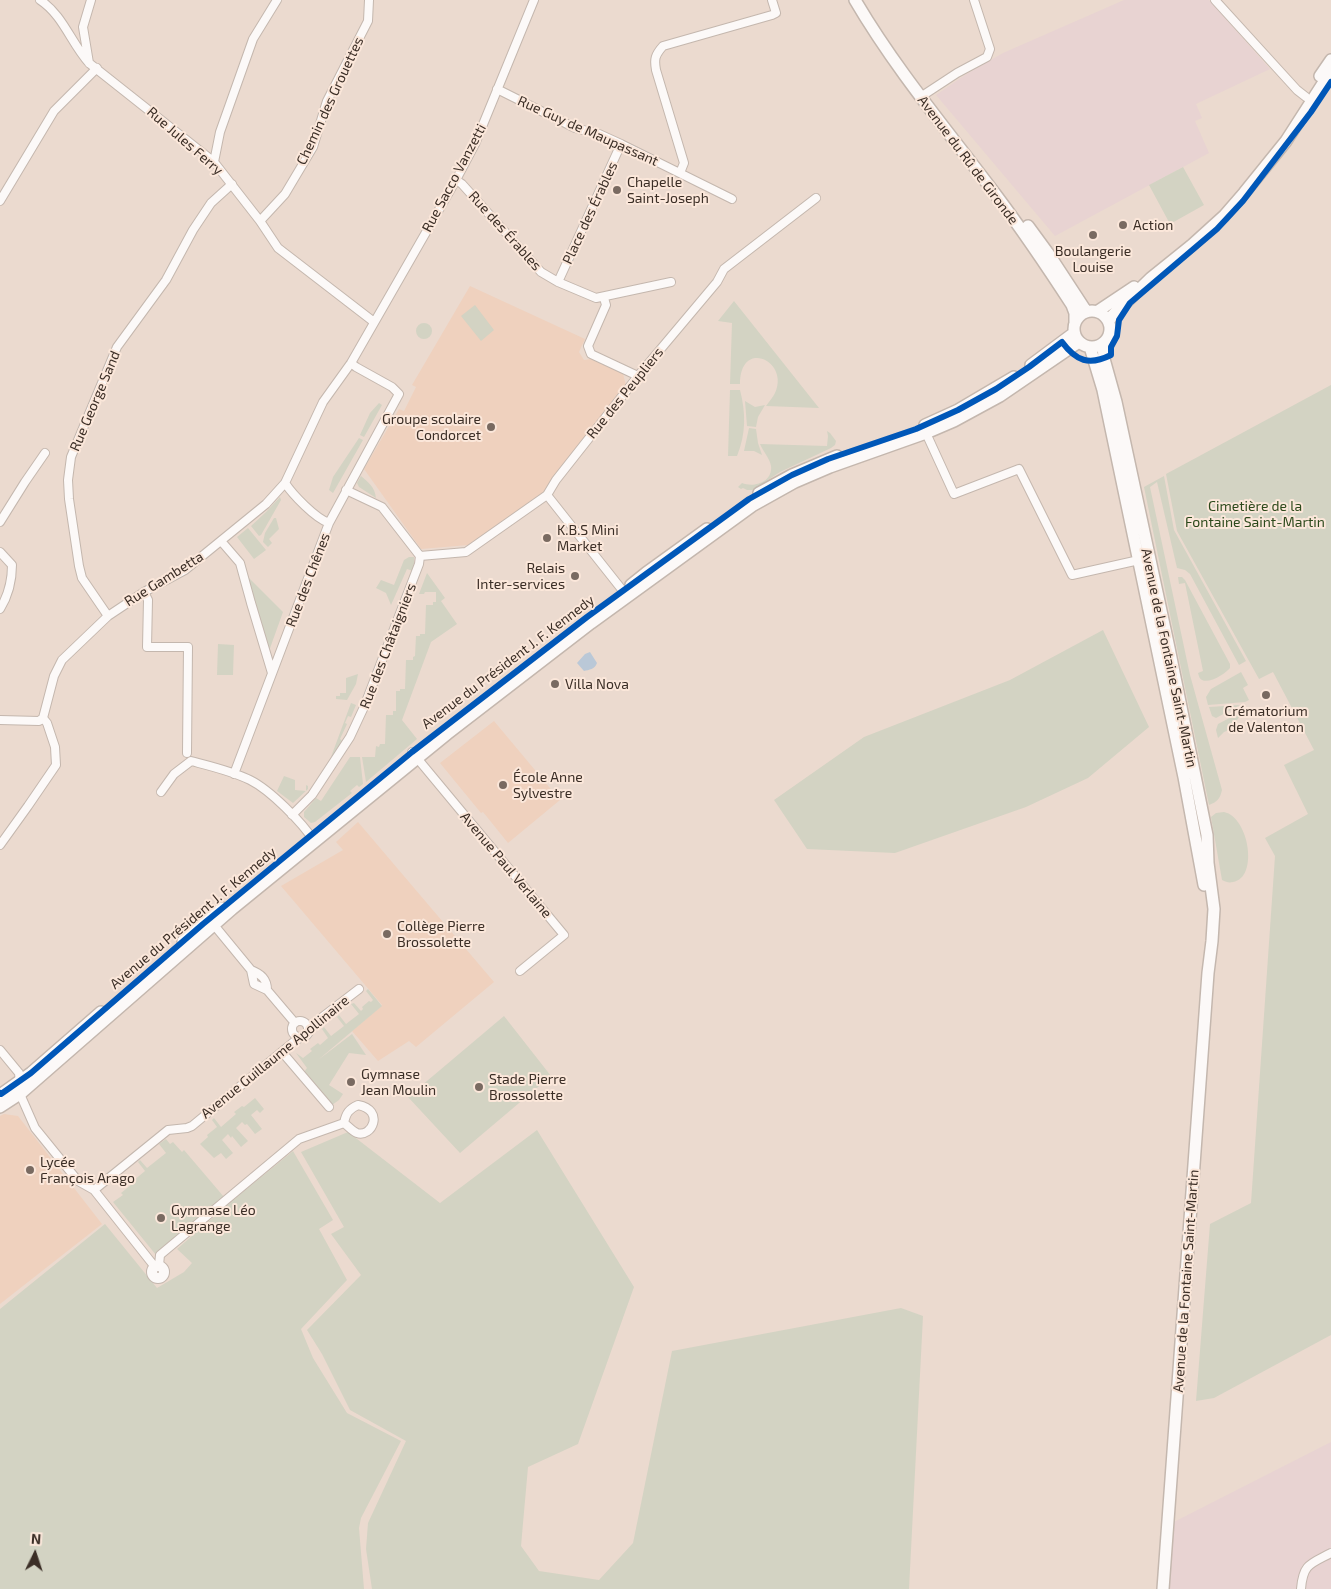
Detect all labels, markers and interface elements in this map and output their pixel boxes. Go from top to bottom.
street label: Chemin des Grouettes [293,34,367,168]
street label: Rue Guy de Maupassant [515,92,661,170]
street label: Avenue du Rû de Gironde [914,92,1022,228]
street label: Rue Jules Ferry [143,103,227,179]
street label: Rue Sacco Vanzetti [418,121,490,235]
street label: Place des Érables [559,159,621,267]
place label: Chapelle Saint-Joseph [627,174,709,206]
marker: Chapelle Saint-Joseph [611,184,623,196]
street label: Rue des Érables [465,188,545,274]
place label: Action [1133,217,1173,233]
marker: Action [1117,219,1129,231]
marker: Boulangerie Louise [1087,229,1099,241]
place label: Boulangerie Louise [1055,243,1131,276]
street label: Rue des Peupliers [583,344,667,442]
street label: Rue George Sand [66,348,124,454]
place label: Groupe scolaire Condorcet [382,411,481,444]
marker: Groupe scolaire Condorcet [485,421,497,433]
park label: Cimetière de la Fontaine Saint-Martin [1185,498,1325,530]
place label: K.B.S Mini Market [557,522,619,554]
street label: Rue des Chênes [282,531,334,629]
marker: K.B.S Mini Market [541,532,553,544]
street label: Avenue de la Fontaine Saint-Martin [1138,547,1200,769]
street label: Rue Gambetta [121,548,207,610]
place label: Relais Inter-services [477,560,565,592]
marker: Relais Inter-services [569,570,581,582]
street label: Rue des Châtaigniers [356,581,420,711]
street label: Avenue du Président J. F. Kennedy [418,592,598,732]
place label: Villa Nova [565,676,629,692]
marker: Villa Nova [549,678,561,690]
marker: Crématorium de Valenton [1260,689,1272,701]
place label: Crématorium de Valenton [1224,703,1308,736]
place label: École Anne Sylvestre [513,769,583,802]
marker: École Anne Sylvestre [497,779,509,791]
street label: Avenue Paul Verlaine [457,809,555,921]
street label: Avenue du Président J. F. Kennedy [106,844,280,992]
place label: Collège Pierre Brossolette [397,918,485,950]
marker: Collège Pierre Brossolette [381,928,393,940]
street label: Avenue Guillaume Apollinaire [197,992,353,1122]
place label: Gymnase Jean Moulin [361,1066,436,1098]
place label: Stade Pierre Brossolette [489,1071,566,1104]
marker: Gymnase Jean Moulin [345,1076,357,1088]
marker: Stade Pierre Brossolette [473,1081,485,1093]
place label: Lycée François Arago [40,1154,135,1186]
marker: Lycée François Arago [24,1164,36,1176]
street label: Avenue de la Fontaine Saint-Martin [1170,1169,1202,1393]
place label: Gymnase Léo Lagrange [171,1202,256,1234]
marker: Gymnase Léo Lagrange [155,1212,167,1224]
north arrow [10,1529,60,1579]
text: N [30,1530,42,1547]

